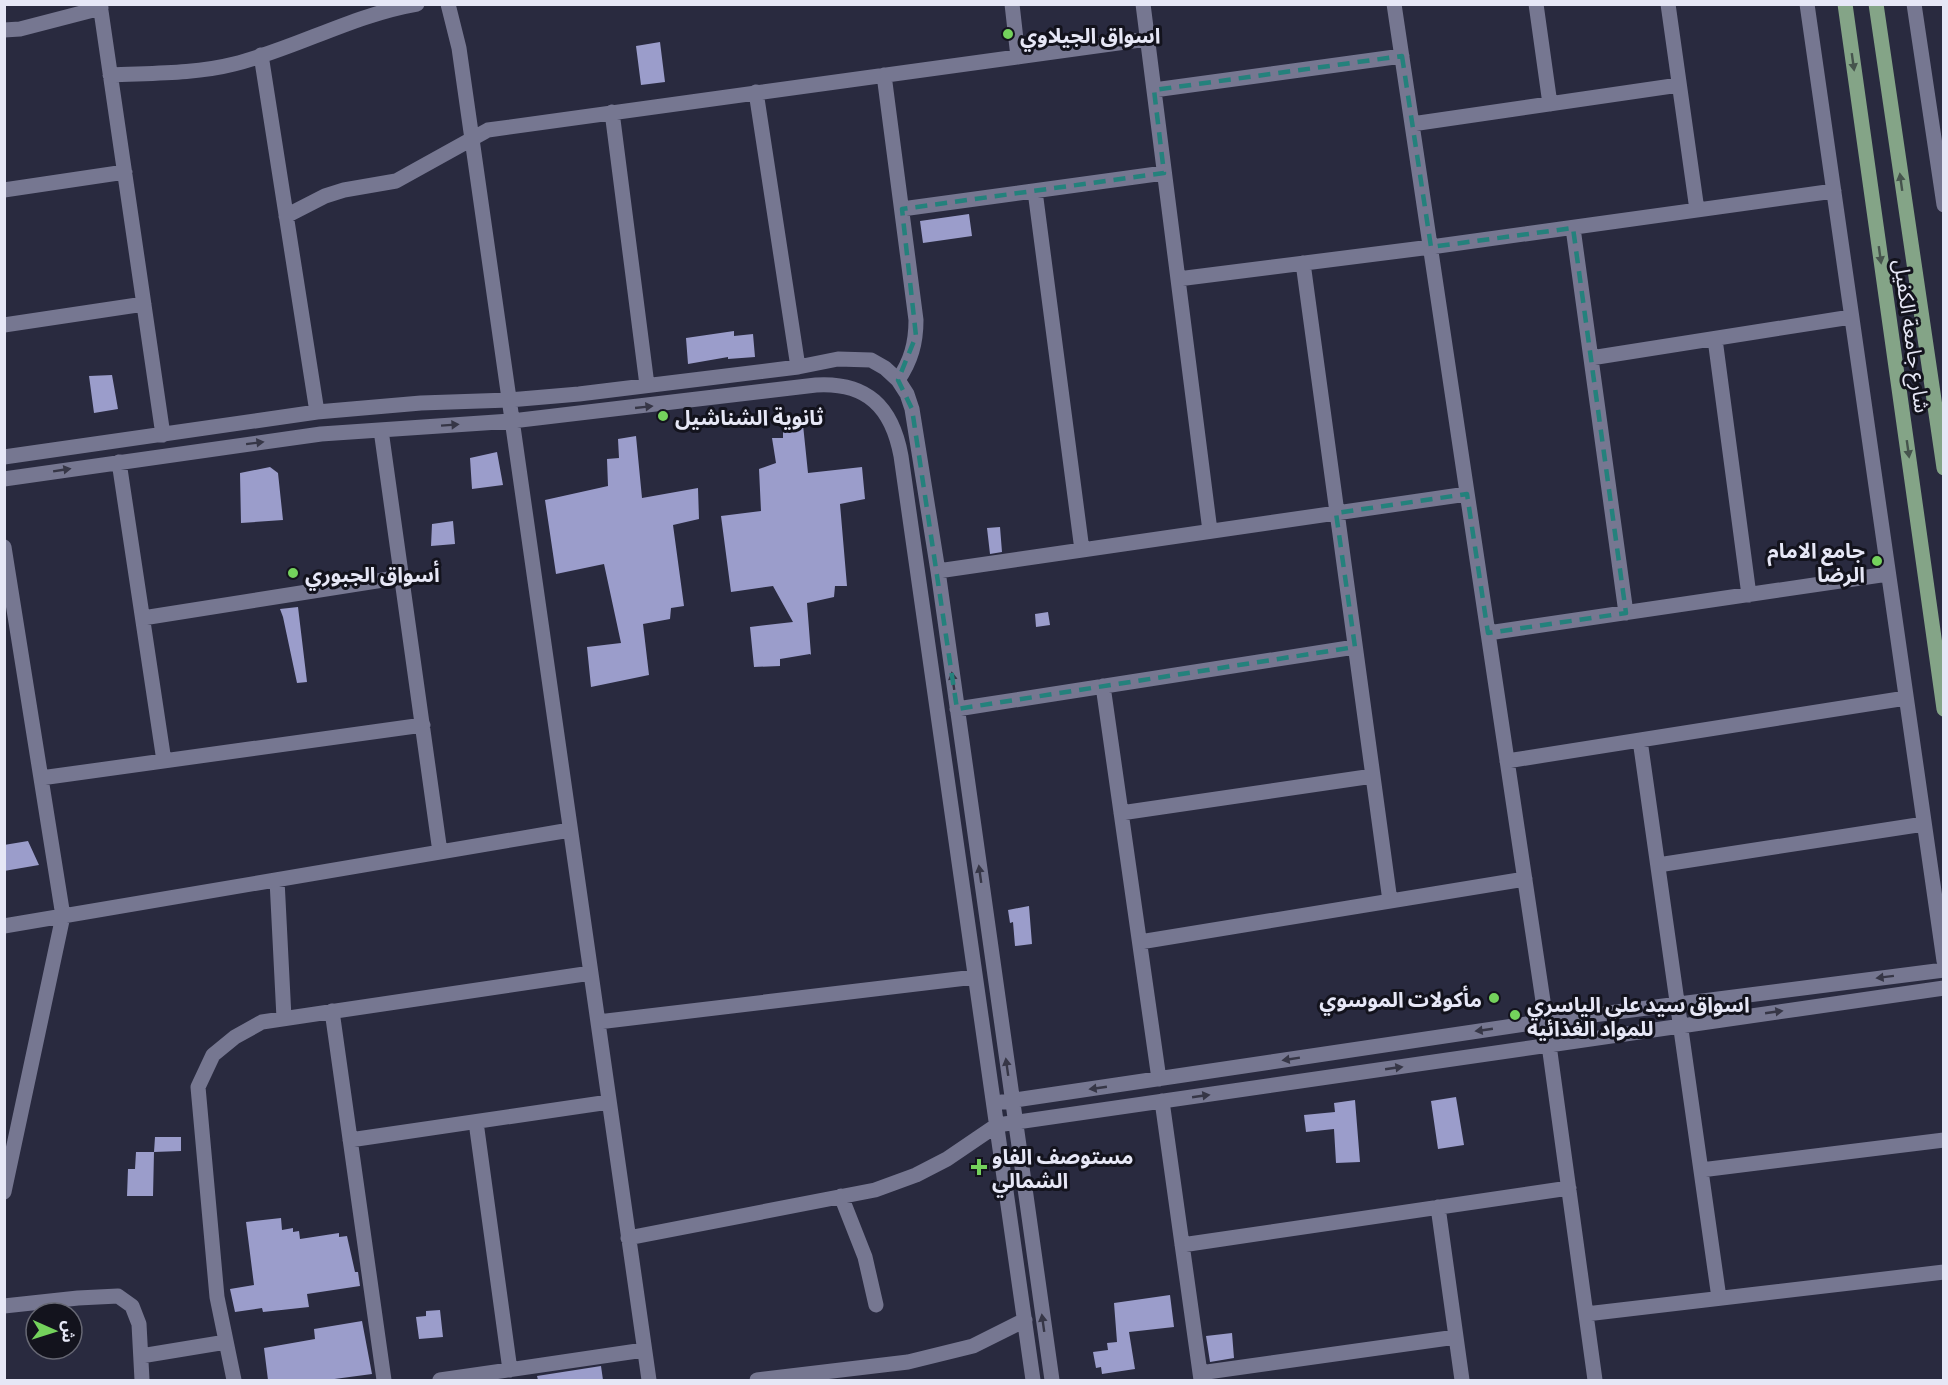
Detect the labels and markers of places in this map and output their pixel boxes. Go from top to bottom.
place label: اسواق الجيلاوي [1020,22,1160,52]
marker: اسواق الجيلاوي [1001,27,1015,41]
place label: ثانوية الشناشيل [675,404,824,430]
marker: ثانوية الشناشيل [656,409,670,423]
place label: جامع الامام الرضا [1767,537,1865,587]
marker: جامع الامام الرضا [1870,554,1884,568]
place label: أسواق الجبوري [305,560,440,591]
marker: أسواق الجبوري [286,566,300,580]
place label: مأكولات الموسوي [1319,985,1482,1016]
marker: مأكولات الموسوي [1487,991,1501,1005]
place label: اسواق سيد علي الياسري للمواد الغذائيه [1527,991,1750,1041]
marker: اسواق سيد علي الياسري للمواد الغذائيه [1508,1008,1522,1022]
place label: مستوصف الفاو الشمالي [992,1143,1134,1197]
marker: مستوصف الفاو الشمالي [970,1158,988,1176]

